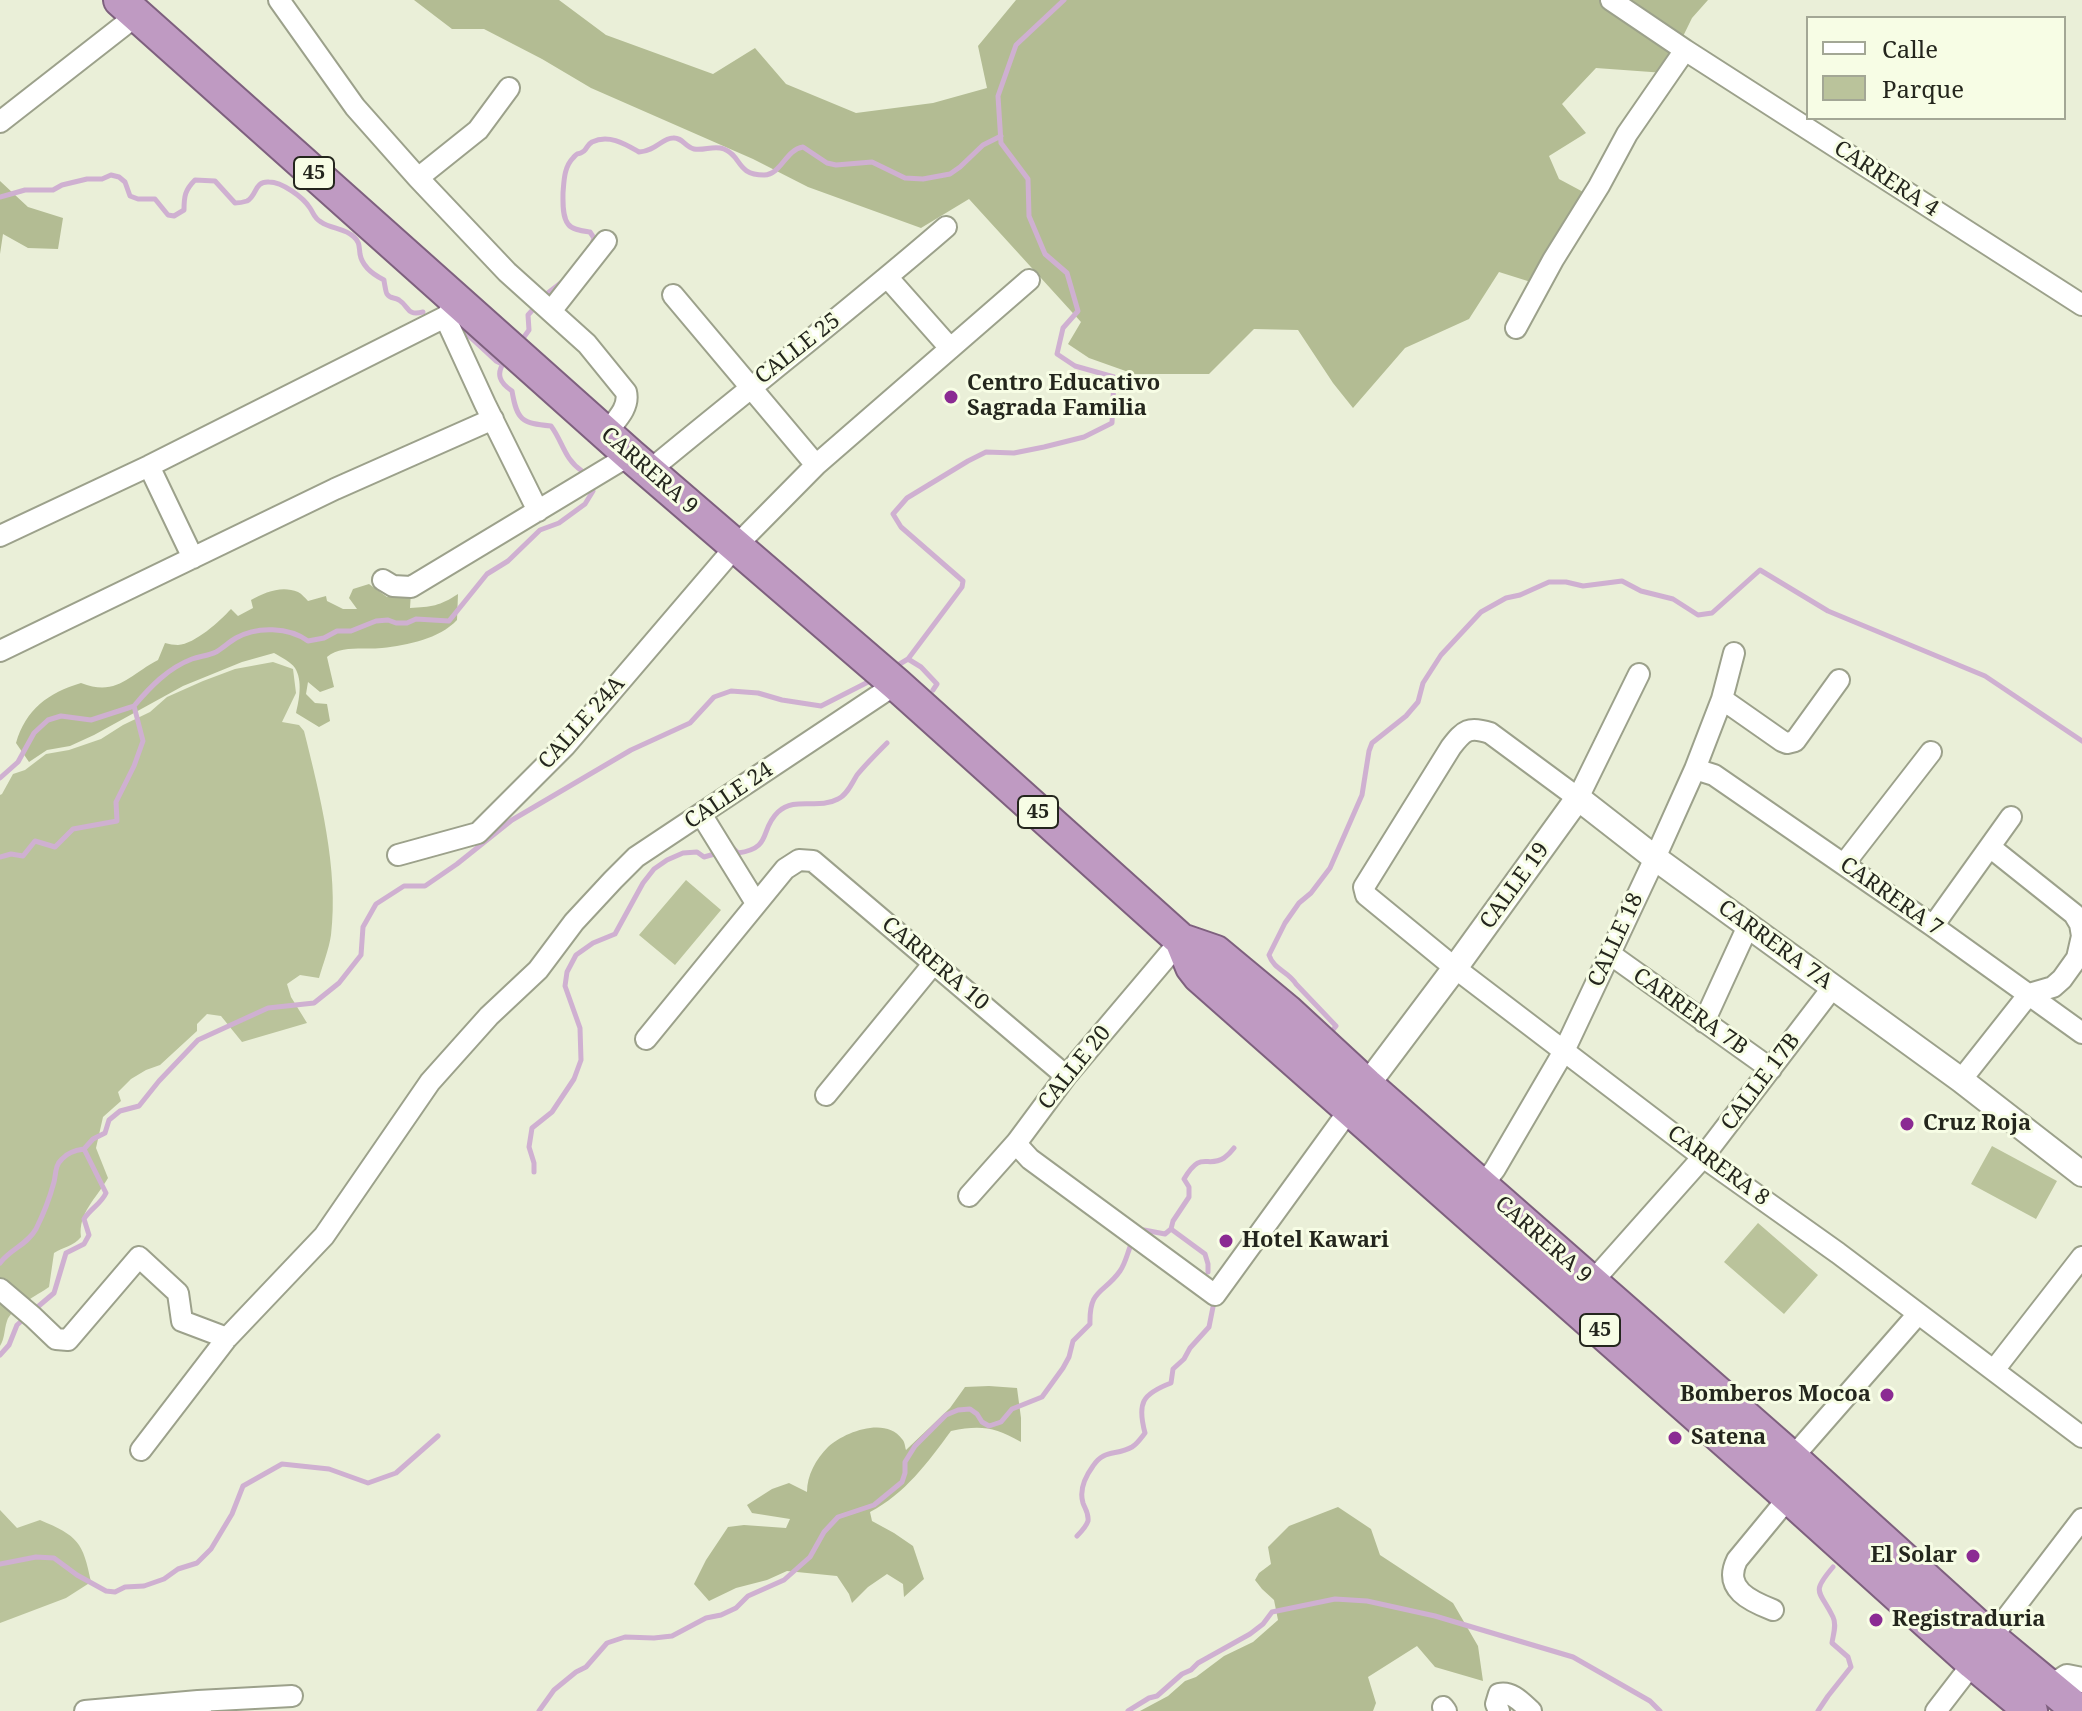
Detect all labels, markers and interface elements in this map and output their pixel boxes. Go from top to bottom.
legend [1806,16,2066,120]
text: Calle [1882,32,1938,65]
text: Parque [1882,72,1964,105]
street label: CARRERA 4 [1829,135,1943,223]
road number: 45 [294,157,334,189]
street label: CALLE 25 [750,308,846,390]
place label: Centro Educativo Sagrada Familia [967,371,1160,422]
marker: Centro Educativo Sagrada Familia [942,388,960,406]
street label: CARRERA 9 [595,422,703,520]
street label: CALLE 24A [533,671,631,775]
street label: CALLE 24 [680,757,778,835]
road number: 45 [1018,796,1058,828]
street label: CALLE 19 [1475,838,1555,934]
street label: CARRERA 7 [1834,852,1948,942]
street label: CALLE 18 [1583,889,1649,991]
street label: CARRERA 7A [1713,895,1837,995]
street label: CARRERA 10 [876,912,994,1016]
street label: CARRERA 7B [1628,963,1752,1061]
street label: CALLE 20 [1033,1021,1117,1115]
street label: CALLE 17B [1716,1028,1806,1136]
place label: Cruz Roja [1923,1111,2031,1137]
marker: Cruz Roja [1898,1115,1916,1133]
street label: CARRERA 8 [1662,1120,1774,1212]
street label: CARRERA 9 [1489,1191,1597,1289]
place label: Hotel Kawari [1242,1228,1389,1254]
marker: Hotel Kawari [1217,1232,1235,1250]
road number: 45 [1580,1314,1620,1346]
place label: Bomberos Mocoa [1680,1382,1871,1408]
marker: Bomberos Mocoa [1878,1386,1896,1404]
place label: Satena [1691,1425,1766,1451]
marker: Satena [1666,1429,1684,1447]
place label: El Solar [1870,1543,1957,1569]
marker: El Solar [1964,1547,1982,1565]
place label: Registraduria [1892,1607,2045,1633]
marker: Registraduria [1867,1611,1885,1629]

